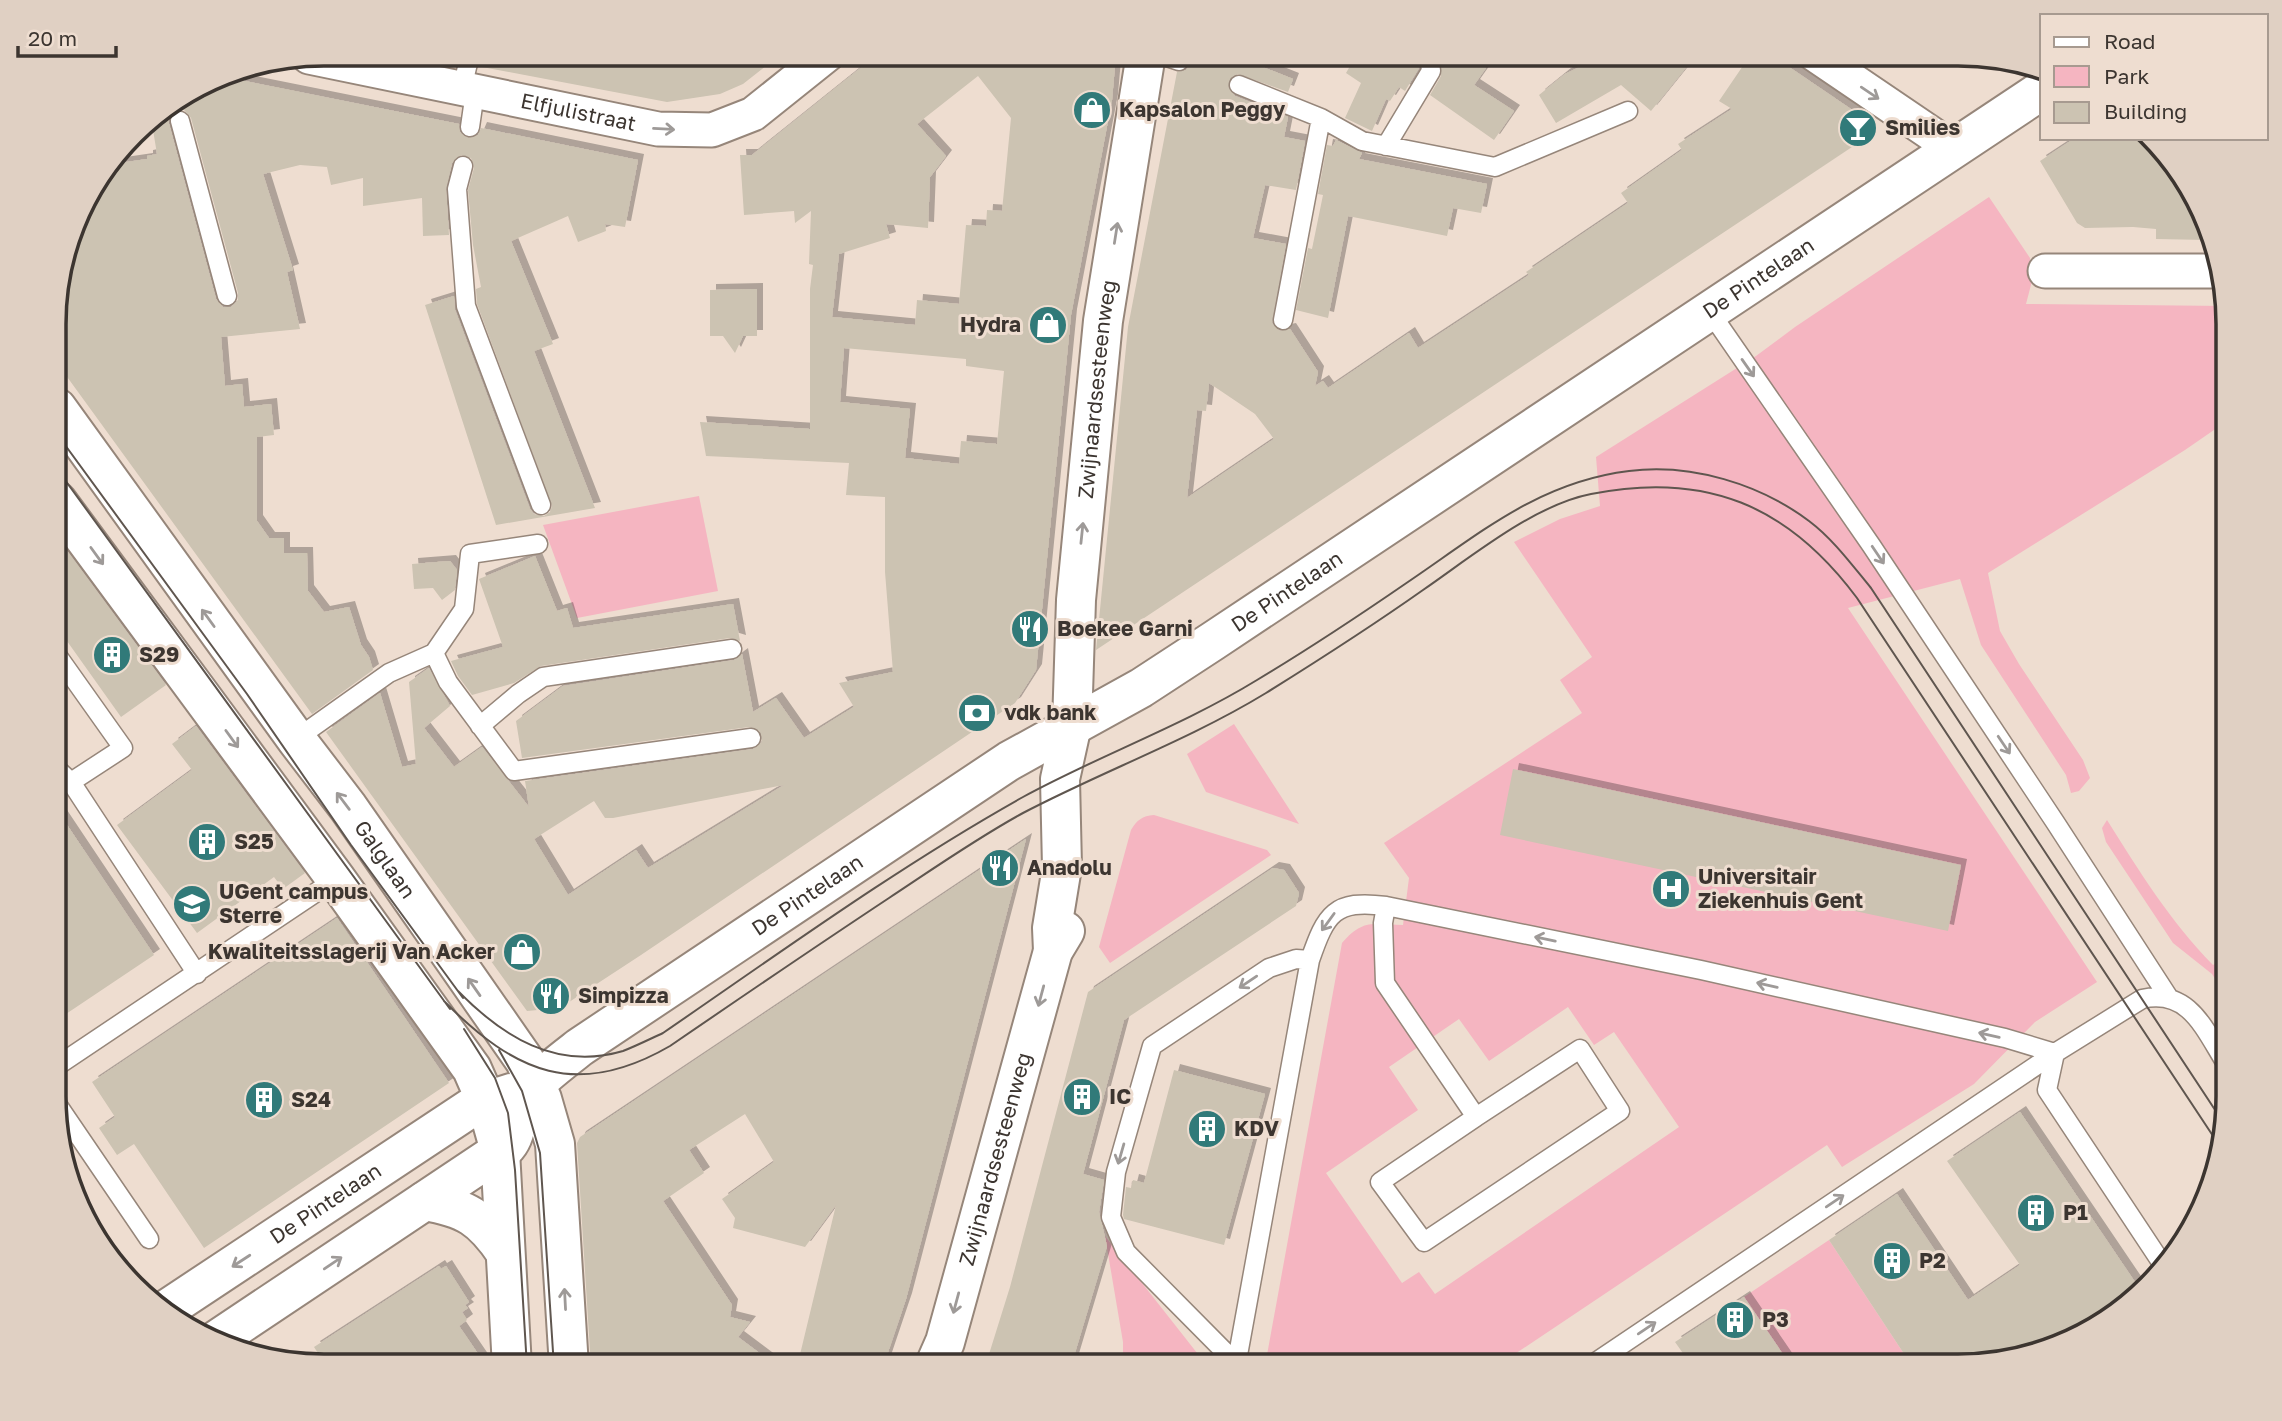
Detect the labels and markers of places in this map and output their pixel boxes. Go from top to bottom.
shop icon: Kapsalon Peggy [1071,89,1113,131]
place label: Kapsalon Peggy [1119,96,1286,122]
bar icon: Smilies [1837,107,1879,149]
place label: Smilies [1885,114,1960,140]
shop icon: Hydra [1027,304,1069,346]
place label: Hydra [960,311,1021,337]
restaurant icon: Boekee Garni [1009,608,1051,650]
place label: Boekee Garni [1057,615,1193,641]
building icon: S29 [91,634,133,676]
place label: S29 [139,641,179,667]
bank icon: vdk bank [956,692,998,734]
place label: vdk bank [1004,699,1097,725]
building icon: S25 [186,821,228,863]
place label: S25 [234,828,274,854]
restaurant icon: Anadolu [979,847,1021,889]
place label: Anadolu [1027,854,1112,880]
place label: Universitair Ziekenhuis Gent [1698,863,1863,913]
hospital icon: Universitair Ziekenhuis Gent [1650,868,1692,910]
place label: UGent campus Sterre [219,878,369,928]
school or university icon: UGent campus Sterre [171,883,213,925]
shop icon: Kwaliteitsslagerij Van Acker [501,931,543,973]
place label: Kwaliteitsslagerij Van Acker [208,938,495,964]
restaurant icon: Simpizza [530,975,572,1017]
place label: Simpizza [578,982,669,1008]
building icon: IC [1061,1076,1103,1118]
building icon: S24 [243,1079,285,1121]
place label: IC [1109,1083,1131,1109]
place label: S24 [291,1086,331,1112]
building icon: KDV [1186,1108,1228,1150]
place label: KDV [1234,1115,1279,1141]
building icon: P1 [2015,1192,2057,1234]
place label: P1 [2063,1199,2088,1225]
building icon: P2 [1871,1240,1913,1282]
place label: P2 [1919,1247,1946,1273]
building icon: P3 [1714,1299,1756,1341]
place label: P3 [1762,1306,1789,1332]

